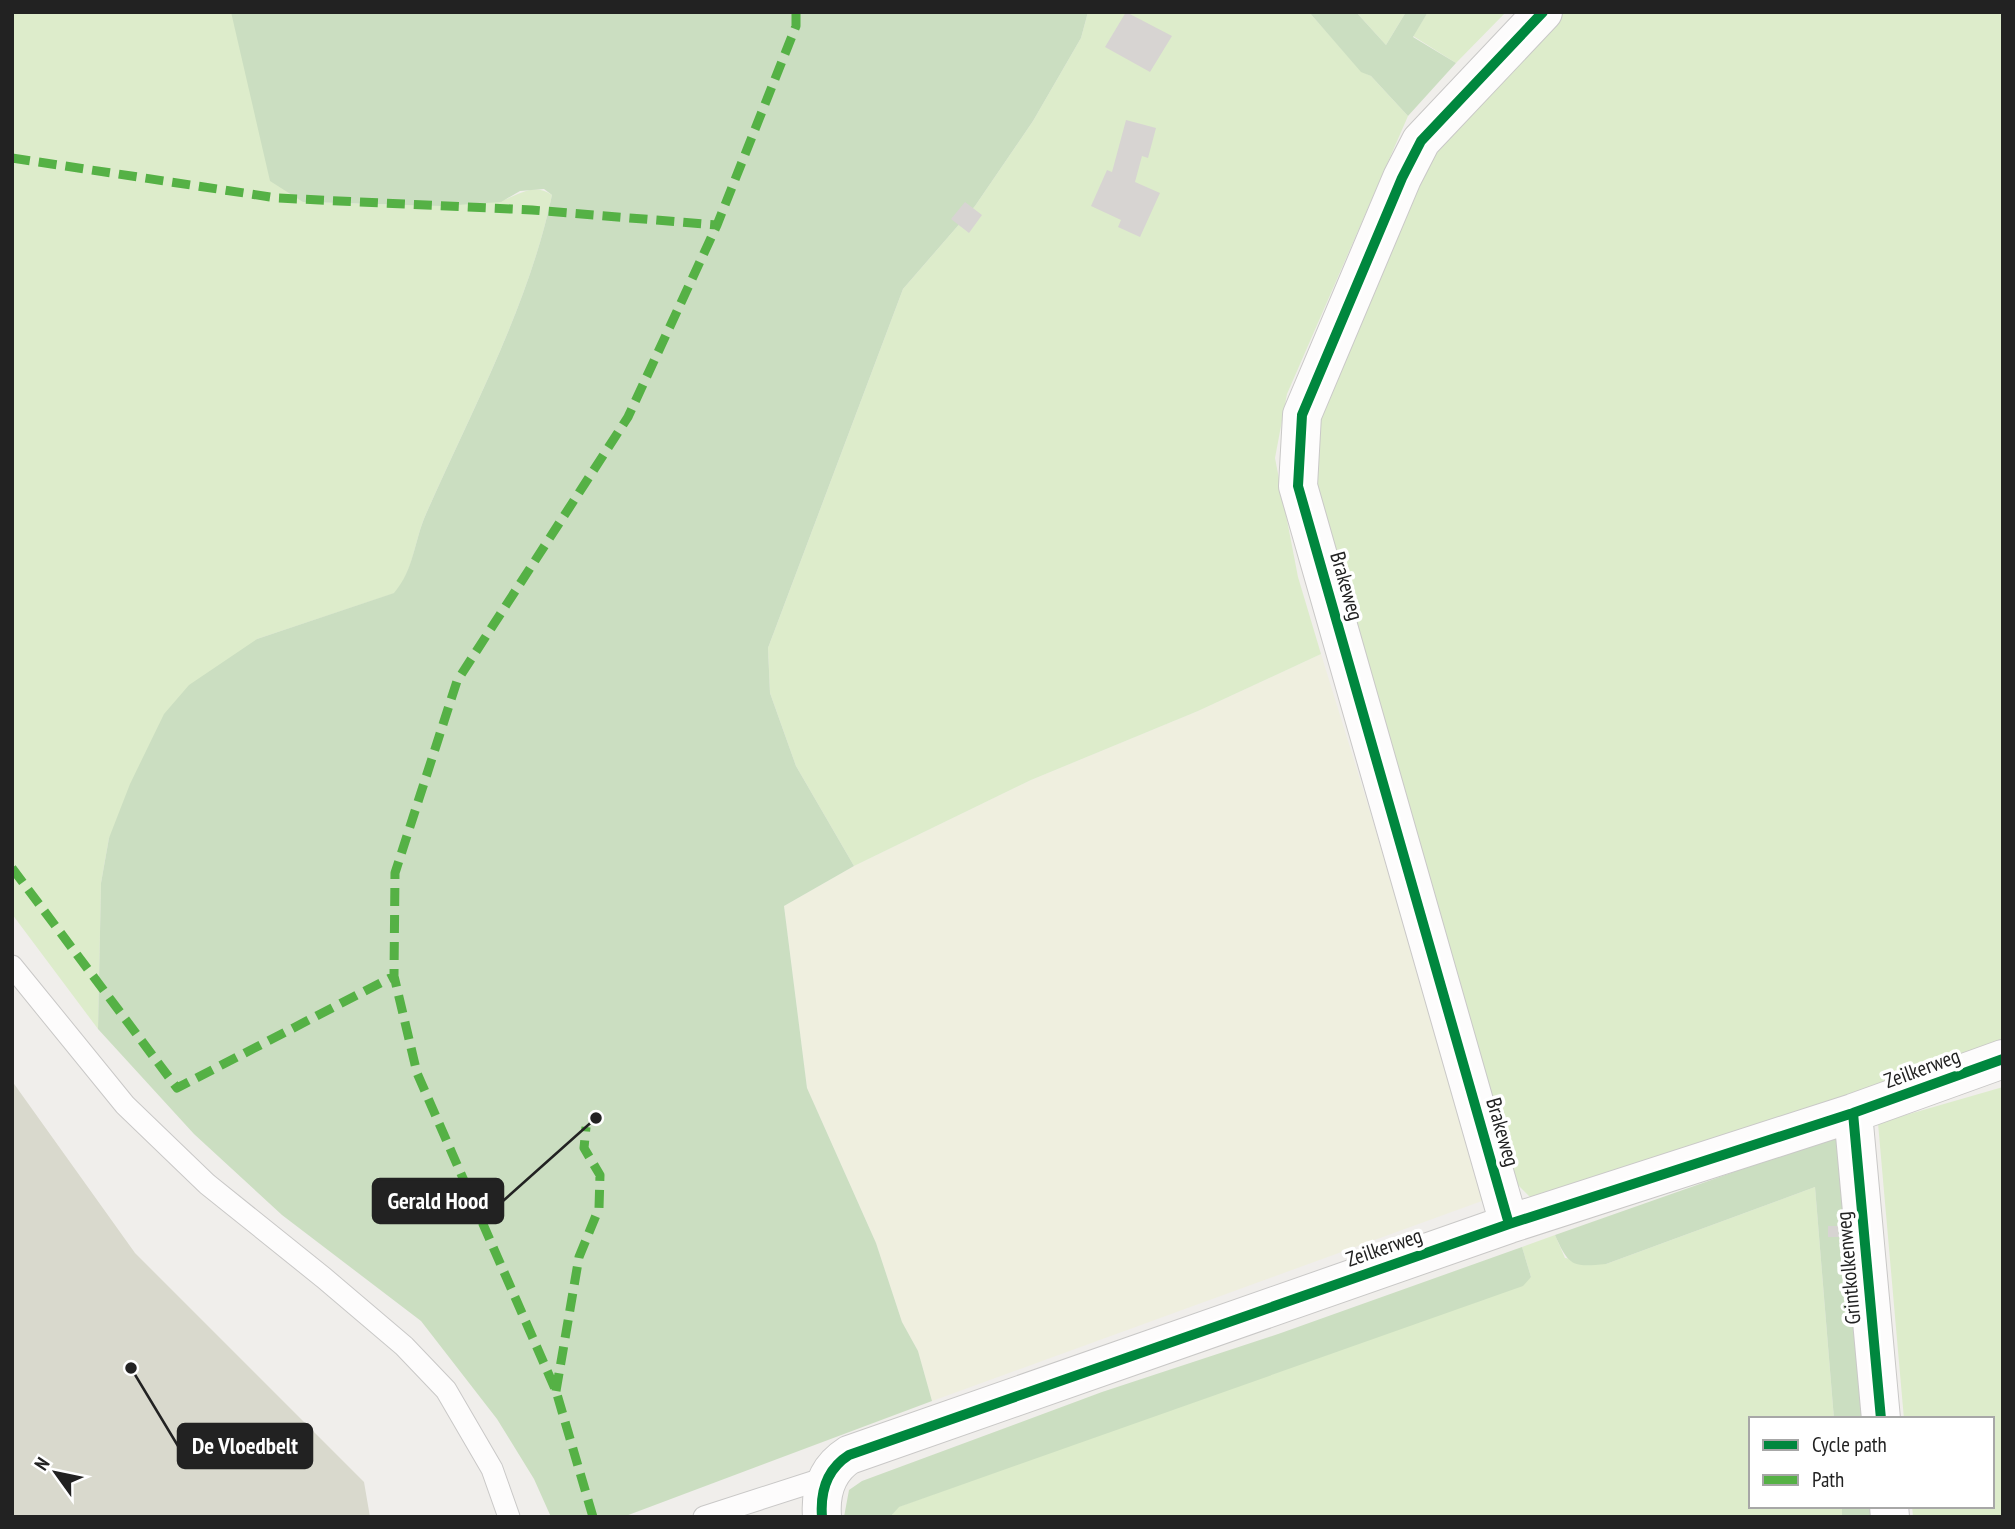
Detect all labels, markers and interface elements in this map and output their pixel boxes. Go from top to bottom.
street label: Brakeweg [1324,548,1370,624]
street label: Zeilkerweg [1880,1042,1964,1094]
street label: Brakeweg [1480,1094,1526,1170]
callout: Gerald Hood [373,1179,503,1223]
text: Gerald Hood [387,1186,489,1215]
street label: Grintkolkenweg [1830,1210,1866,1326]
street label: Zeilkerweg [1342,1221,1426,1273]
legend [1749,1417,1994,1508]
callout: De Vloedbelt [178,1424,312,1468]
text: De Vloedbelt [192,1431,298,1460]
text: Cycle path [1812,1431,1887,1458]
north arrow [21,1438,91,1508]
text: N [29,1453,55,1475]
text: Path [1812,1466,1844,1493]

